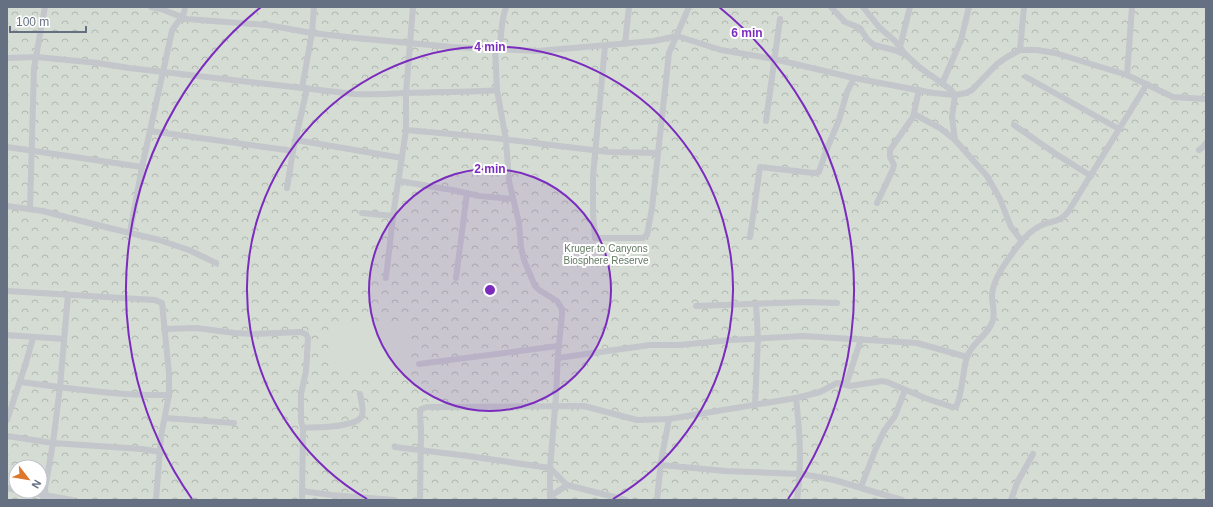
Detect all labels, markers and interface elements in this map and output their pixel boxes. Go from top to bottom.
scale bar [10,8,86,34]
text: 100 m [16,15,49,29]
text: 6 min [731,26,763,40]
text: 4 min [474,40,506,54]
text: 2 min [474,162,506,176]
park label: Kruger to Canyons Biosphere Reserve [563,243,649,266]
centre of rings [483,283,497,297]
north arrow [8,459,48,499]
text: N [29,478,44,491]

